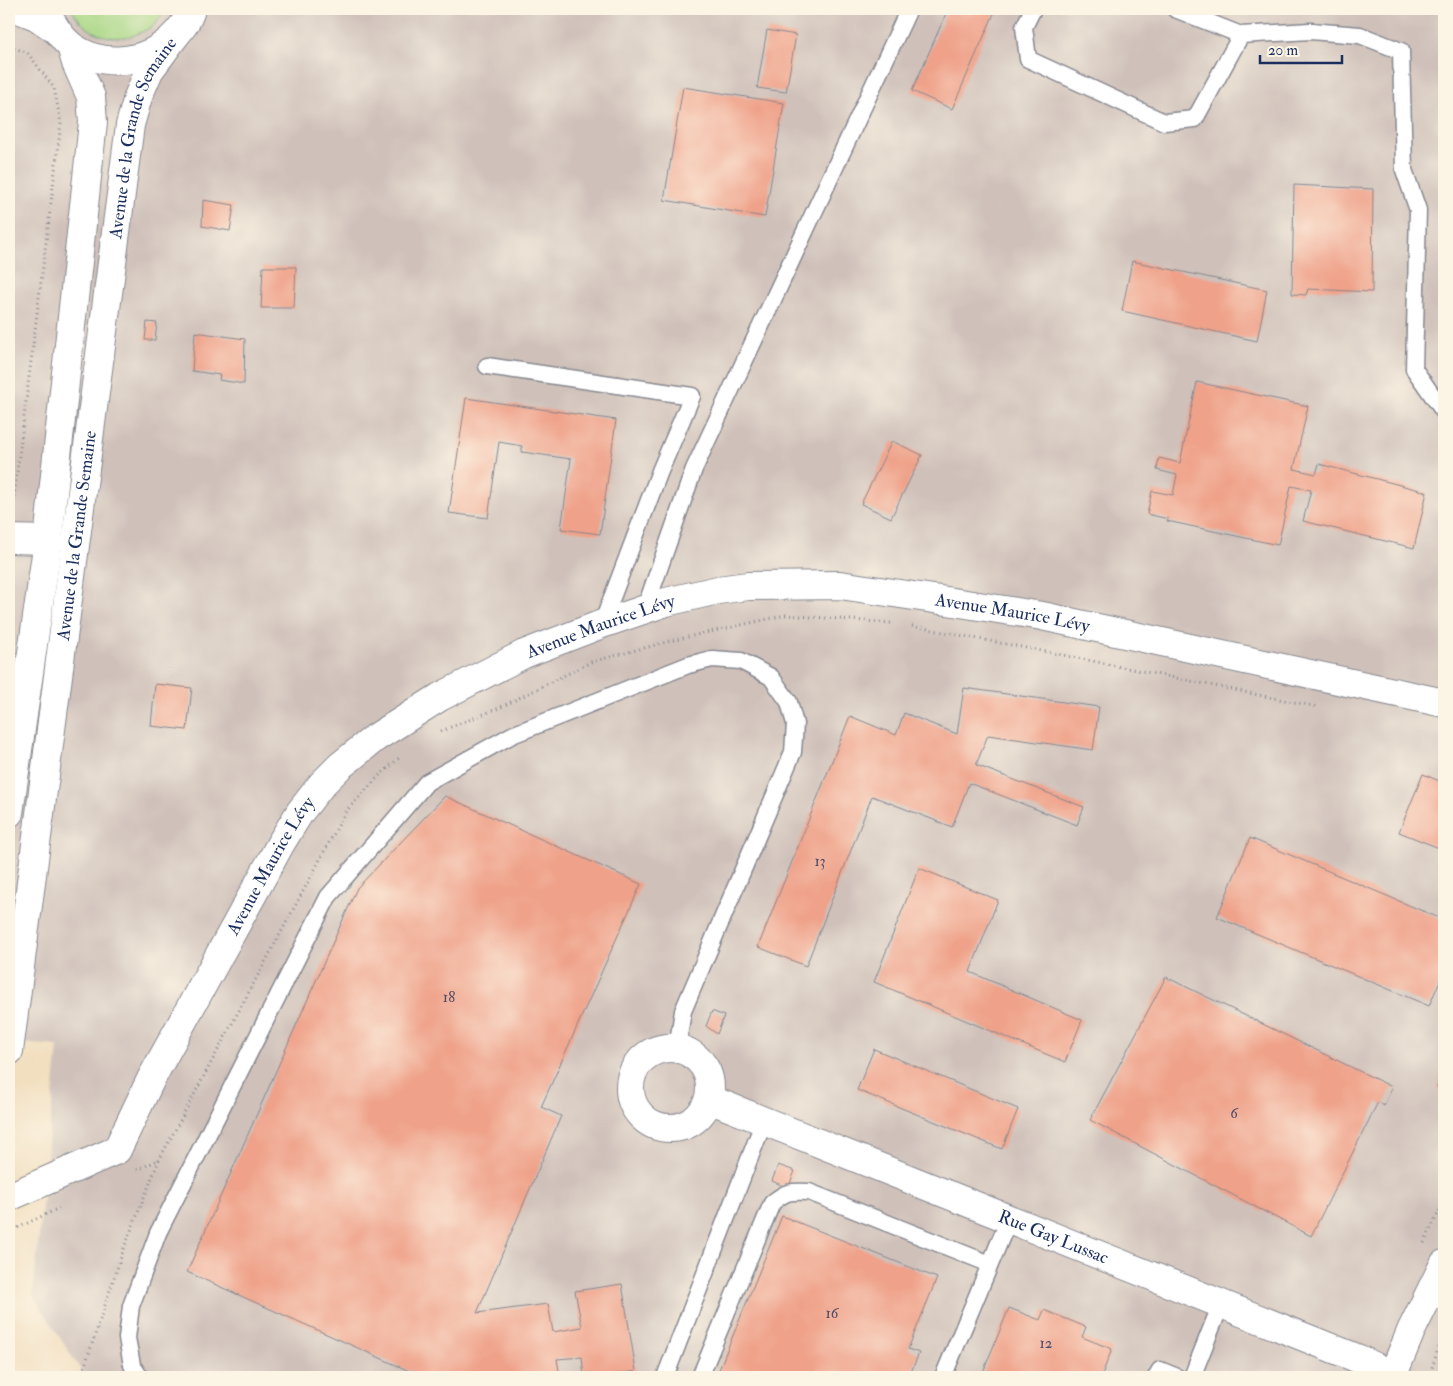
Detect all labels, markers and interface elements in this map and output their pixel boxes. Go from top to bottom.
street label: Avenue de la Grande Semaine [104,32,182,241]
scale bar [1260,32,1343,64]
text: 20 m [1268,41,1298,60]
street label: Avenue de la Grande Semaine [52,429,102,643]
street label: Avenue Maurice Lévy [933,588,1093,638]
street label: Avenue Maurice Lévy [522,589,678,664]
street label: Avenue Maurice Lévy [221,791,321,940]
house number: 13 [814,852,826,871]
house number: 18 [443,988,455,1007]
house number: 6 [1230,1104,1239,1123]
street label: Rue Gay Lussac [995,1205,1112,1270]
house number: 16 [826,1304,840,1323]
house number: 12 [1040,1334,1053,1353]

